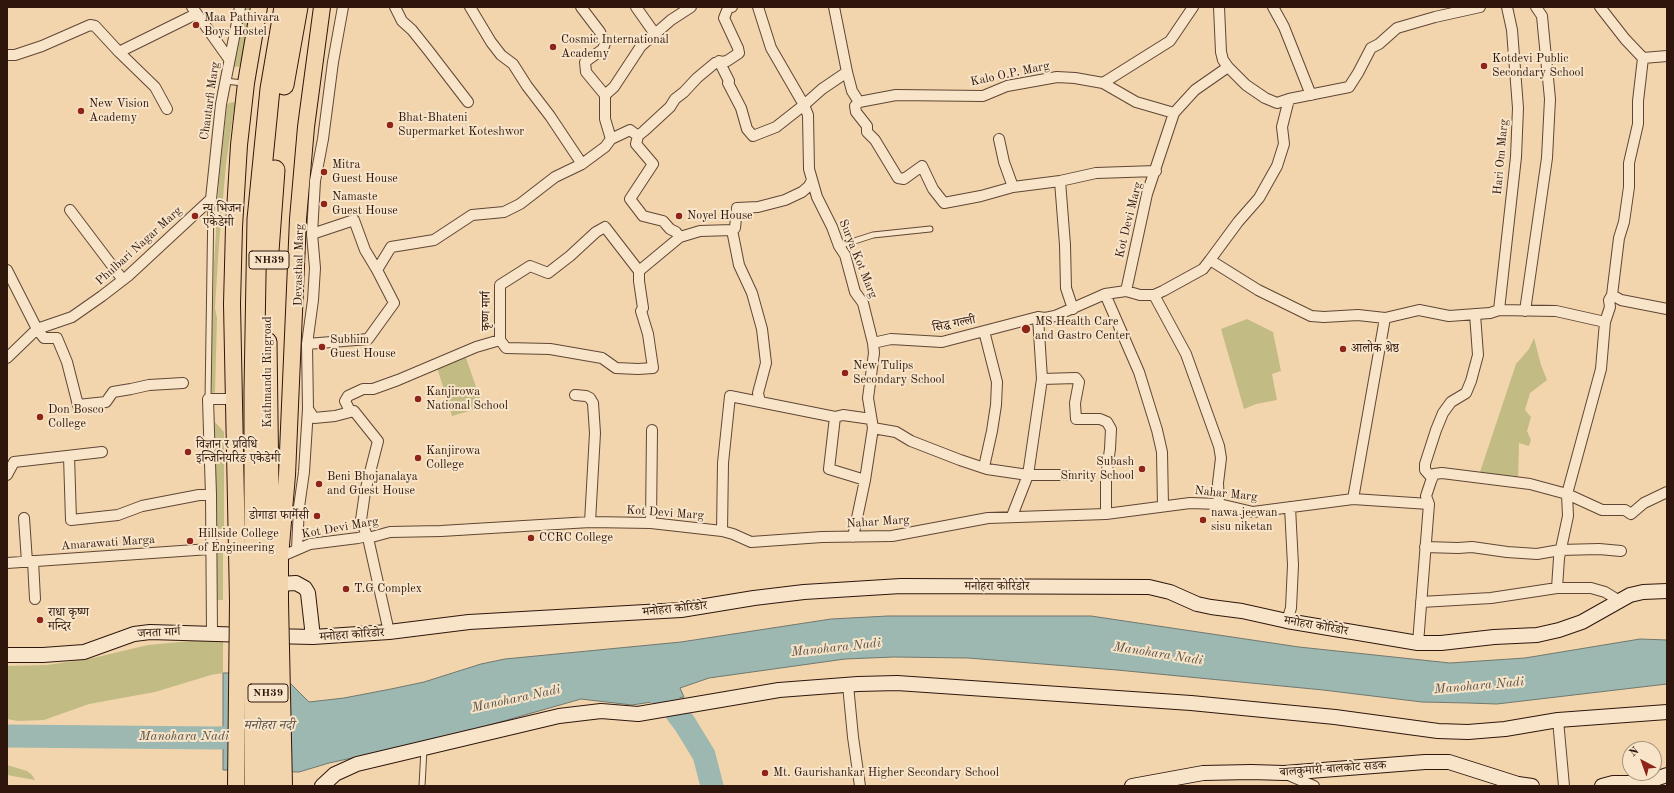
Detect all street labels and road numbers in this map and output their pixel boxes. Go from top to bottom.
street label: Kalo O.P. Marg [969,59,1051,89]
street label: Chautarfi Marg [197,61,223,141]
street label: Hari Om Marg [1491,119,1511,195]
street label: Kot Devi Marg [1113,181,1145,259]
street label: Phulbari Nagar Marg [93,203,185,289]
street label: Surya Kot Marg [836,217,880,301]
street label: Devasthal Marg [291,224,307,306]
road number: NH39 [249,251,289,269]
street label: कृष्ण मार्ग [480,291,494,331]
street label: सिद्ध गल्ली [931,313,977,335]
street label: Kathmandu Ringroad [261,316,275,428]
street label: Nahar Marg [1194,484,1258,504]
street label: Kot Devi Marg [626,503,704,523]
street label: Nahar Marg [846,513,910,531]
street label: Kot Devi Marg [300,514,380,542]
street label: Amarawati Marga [61,533,155,553]
street label: मनोहरा कोरिडोर [965,580,1029,594]
street label: मनोहरा कोरिडोर [642,598,708,620]
street label: मनोहरा कोरिडोर [1283,613,1349,639]
street label: जनता मार्ग [137,625,181,641]
street label: मनोहरा कोरिडोर [319,626,385,644]
road number: NH39 [248,684,288,702]
street label: बालकुमारी-बालकोट सडक [1279,758,1387,780]

